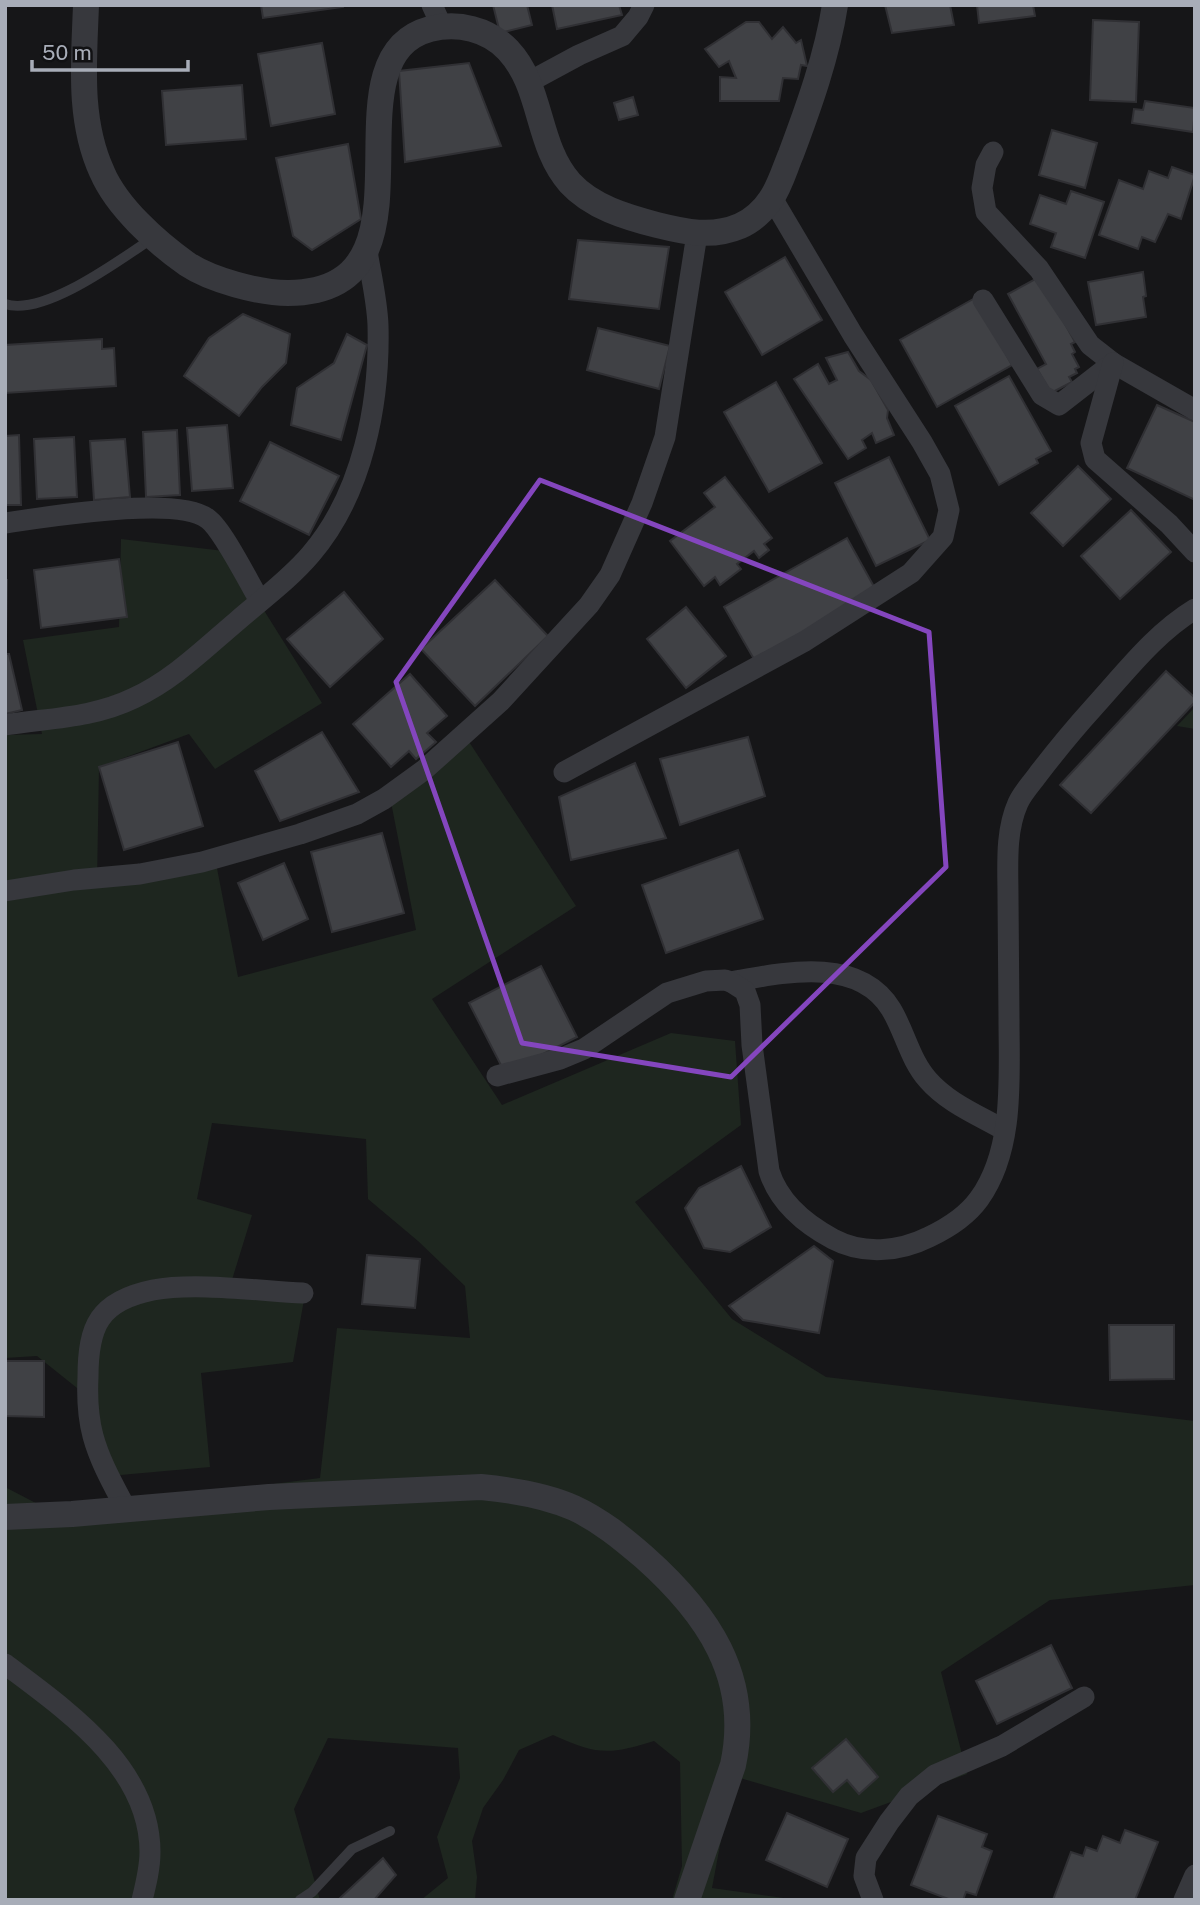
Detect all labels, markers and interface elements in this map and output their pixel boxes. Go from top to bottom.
scale bar [32,28,187,72]
text: 50 m [42,40,92,65]

